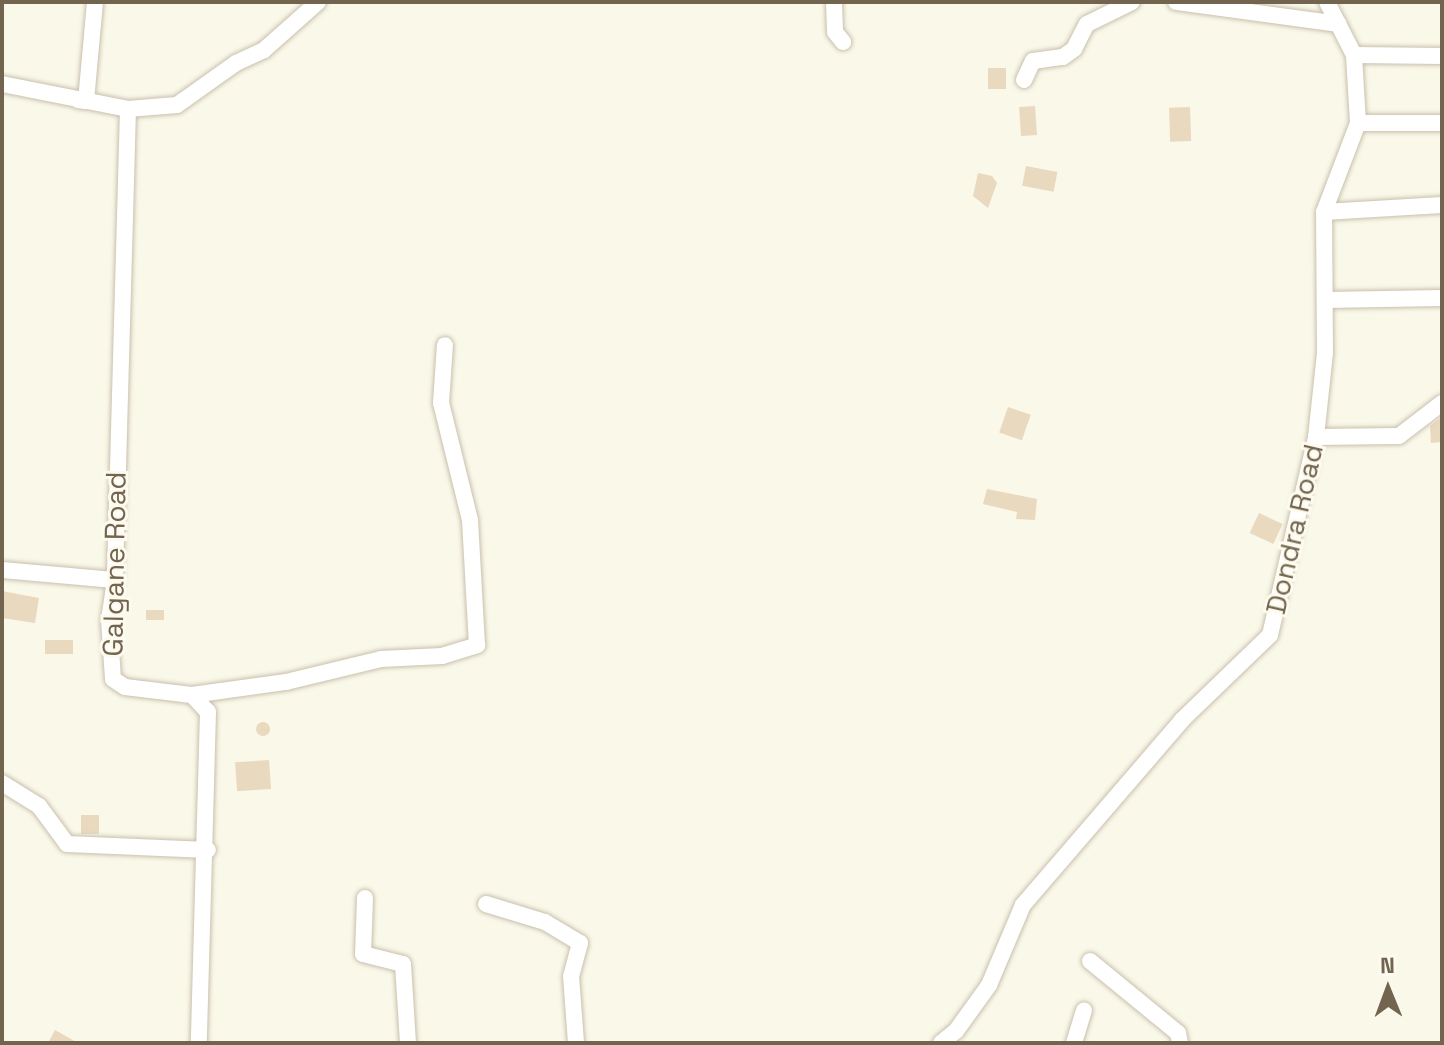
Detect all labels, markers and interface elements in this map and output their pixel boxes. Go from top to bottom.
street label: Dondra Road [1258,441,1330,617]
street label: Galgane Road [96,471,132,657]
north arrow [1348,949,1428,1029]
text: N [1380,951,1395,979]

